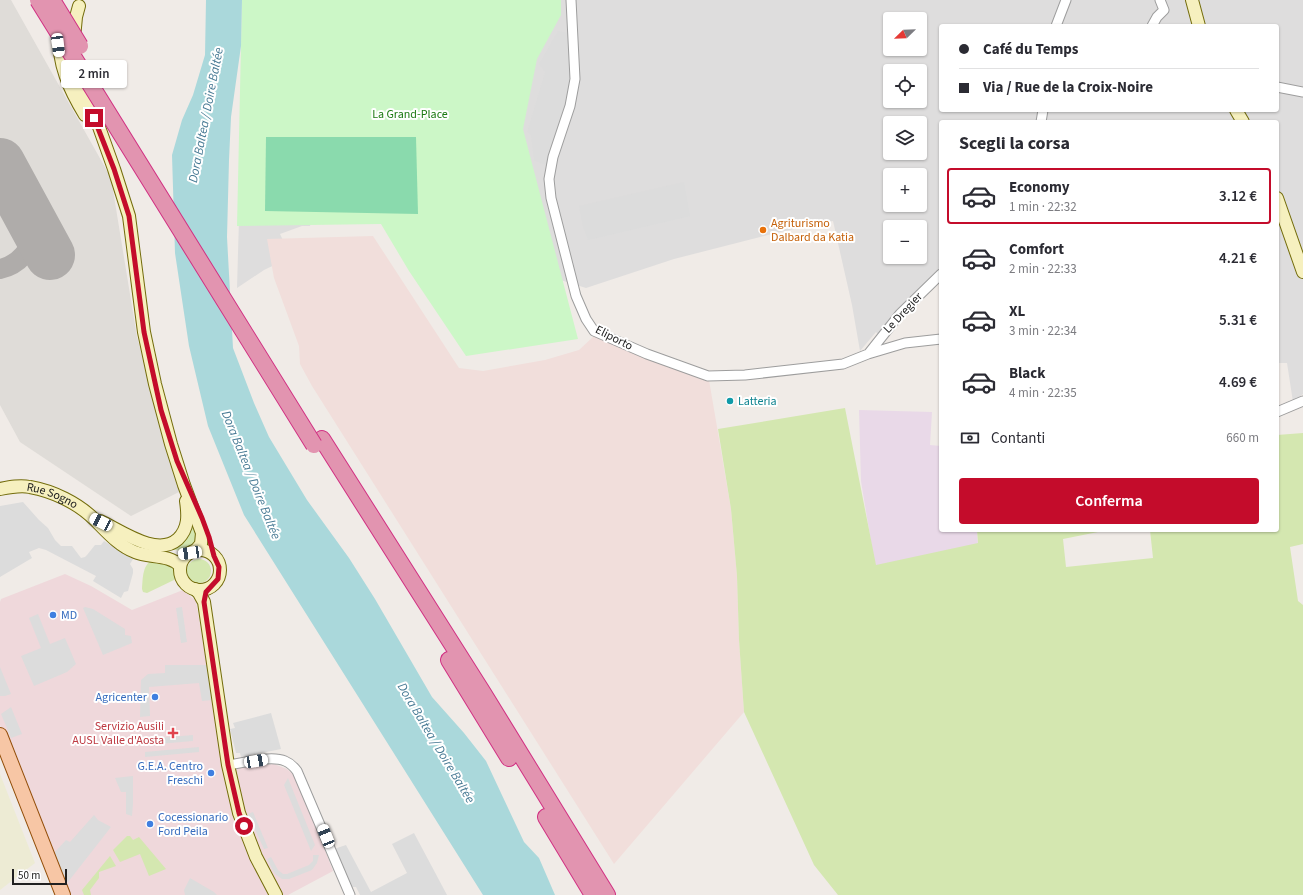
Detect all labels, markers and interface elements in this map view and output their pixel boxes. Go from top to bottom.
north arrow [883,12,927,56]
map controls [883,12,927,264]
car [51,32,65,58]
text: Café du Temps [983,39,1078,60]
water label: Dora Baltea / Doire Baltée [184,46,228,184]
callout: 2 min [61,60,127,88]
button: locate [883,64,927,108]
text: 2 min [79,65,109,83]
text: Via / Rue de la Croix-Noire [983,77,1153,98]
park label: La Grand-Place [372,106,448,123]
route end [85,109,103,127]
button: layers [883,116,927,160]
text: Scegli la corsa [959,131,1070,156]
button: + [883,168,927,212]
text: Economy [1009,177,1070,198]
icon: car [961,178,997,214]
text: 3.12 € [1219,186,1257,207]
text: 1 min · 22:32 [1009,198,1077,216]
place label: Agriturismo Dalbard da Katia [771,215,854,246]
button: − [883,220,927,264]
marker: Agriturismo Dalbard da Katia [758,225,768,235]
text: Comfort [1009,239,1064,260]
icon: car [961,240,997,276]
text: 4.21 € [1219,248,1257,269]
text: 2 min · 22:33 [1009,260,1077,278]
street label: Le Dregier [880,288,927,337]
text: XL [1009,301,1025,322]
icon: car [961,302,997,338]
text: 5.31 € [1219,310,1257,331]
street label: Eliporto [592,321,636,355]
text: 3 min · 22:34 [1009,322,1077,340]
text: Black [1009,363,1046,384]
icon: car [961,364,997,400]
text: 4.69 € [1219,372,1257,393]
text: 4 min · 22:35 [1009,384,1077,402]
place label: Latteria [738,393,777,410]
marker: Latteria [725,396,735,406]
water label: Dora Baltea / Doire Baltée [217,408,285,542]
icon: cash [959,427,981,449]
text: Contanti [991,428,1045,449]
text: 660 m [1226,429,1259,447]
street label: Rue Sogno [25,478,81,513]
button: Conferma [959,478,1259,524]
car [88,511,114,533]
car [177,545,203,561]
place label: MD [61,607,77,624]
marker: MD [48,610,58,620]
water label: Dora Baltea / Doire Baltée [393,679,479,807]
place label: Agricenter [96,689,148,706]
marker: Agricenter [150,692,160,702]
place label: Servizio Ausili AUSL Valle d'Aosta [72,718,164,749]
marker: Servizio Ausili AUSL Valle d'Aosta [167,727,179,739]
car [243,753,269,769]
place label: G.E.A. Centro Freschi [137,758,203,789]
marker: G.E.A. Centro Freschi [206,768,216,778]
place label: Cocessionario Ford Peila [158,809,228,840]
route start [235,817,253,835]
marker: Cocessionario Ford Peila [145,819,155,829]
car [316,823,336,849]
scale bar [12,867,67,886]
text: 50 m [18,868,40,883]

